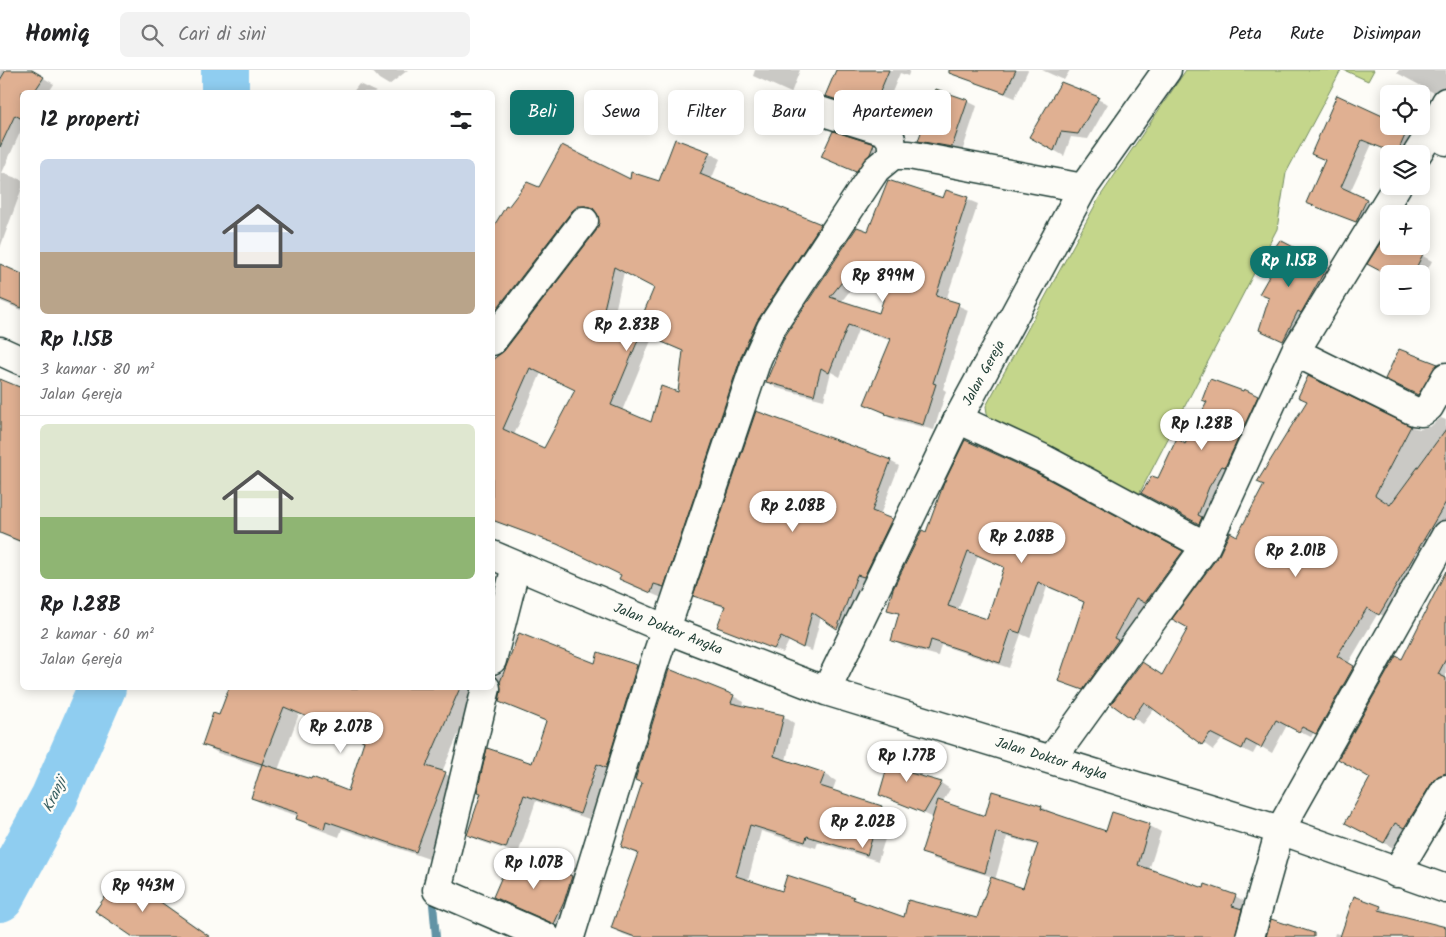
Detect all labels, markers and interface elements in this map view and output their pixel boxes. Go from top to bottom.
search box [120,12,470,57]
text: Homiq [25,15,90,54]
text: Cari di sini [178,20,266,50]
text: Peta [1229,20,1262,49]
text: Rute [1290,20,1324,49]
text: Disimpan [1352,20,1421,49]
icon: search [138,21,166,49]
map controls [1380,85,1430,315]
button: locate [1380,85,1430,135]
chip: Beli [510,90,574,135]
chip: Sewa [584,90,658,135]
chip: Filter [668,90,744,135]
chip: Baru [754,90,824,135]
chip: Apartemen [834,90,951,135]
text: 12 properti [40,104,139,137]
icon: filters [447,106,475,134]
button: layers [1380,145,1430,195]
icon: home [213,191,303,281]
button: + [1380,205,1430,255]
pin: Rp 1.15B [1237,246,1341,288]
text: Rp 1.15B [1261,249,1317,274]
pin: Rp 899M [837,260,929,303]
text: Rp 899M [852,264,914,289]
button: − [1380,265,1430,315]
pin: Rp 2.83B [575,310,679,352]
text: Rp 2.83B [594,313,660,338]
text: Rp 1.15B [40,324,113,357]
street label: Jalan Gereja [957,336,1011,410]
text: 3 kamar · 80 m² [40,357,154,382]
text: Jalan Gereja [40,382,122,407]
pin: Rp 1.28B [1150,408,1254,451]
text: Rp 1.28B [1171,412,1233,437]
icon: home [213,457,303,547]
pin: Rp 2.08B [741,490,845,533]
text: Rp 2.08B [760,494,826,519]
pin: Rp 2.08B [970,522,1074,564]
text: Rp 2.08B [989,525,1055,550]
pin: Rp 2.01B [1244,536,1348,578]
text: Rp 2.01B [1266,539,1326,564]
text: Rp 1.28B [40,589,121,622]
street label: Jalan Doktor Angka [610,597,726,661]
text: 2 kamar · 60 m² [40,622,154,647]
text: Jalan Gereja [40,647,122,672]
pin: Rp 2.07B [289,712,393,754]
text: Rp 2.07B [309,715,373,740]
street label: Jalan Doktor Angka [992,732,1110,786]
pin: Rp 1.77B [855,740,959,783]
text: Rp 1.77B [878,744,936,769]
water label: Kranji [36,770,75,817]
pin: Rp 2.02B [811,806,915,849]
text: Rp 2.02B [830,810,896,835]
pin: Rp 1.07B [482,848,586,890]
text: Rp 1.07B [505,851,563,876]
pin: Rp 943M [97,870,189,913]
text: Rp 943M [112,874,174,899]

